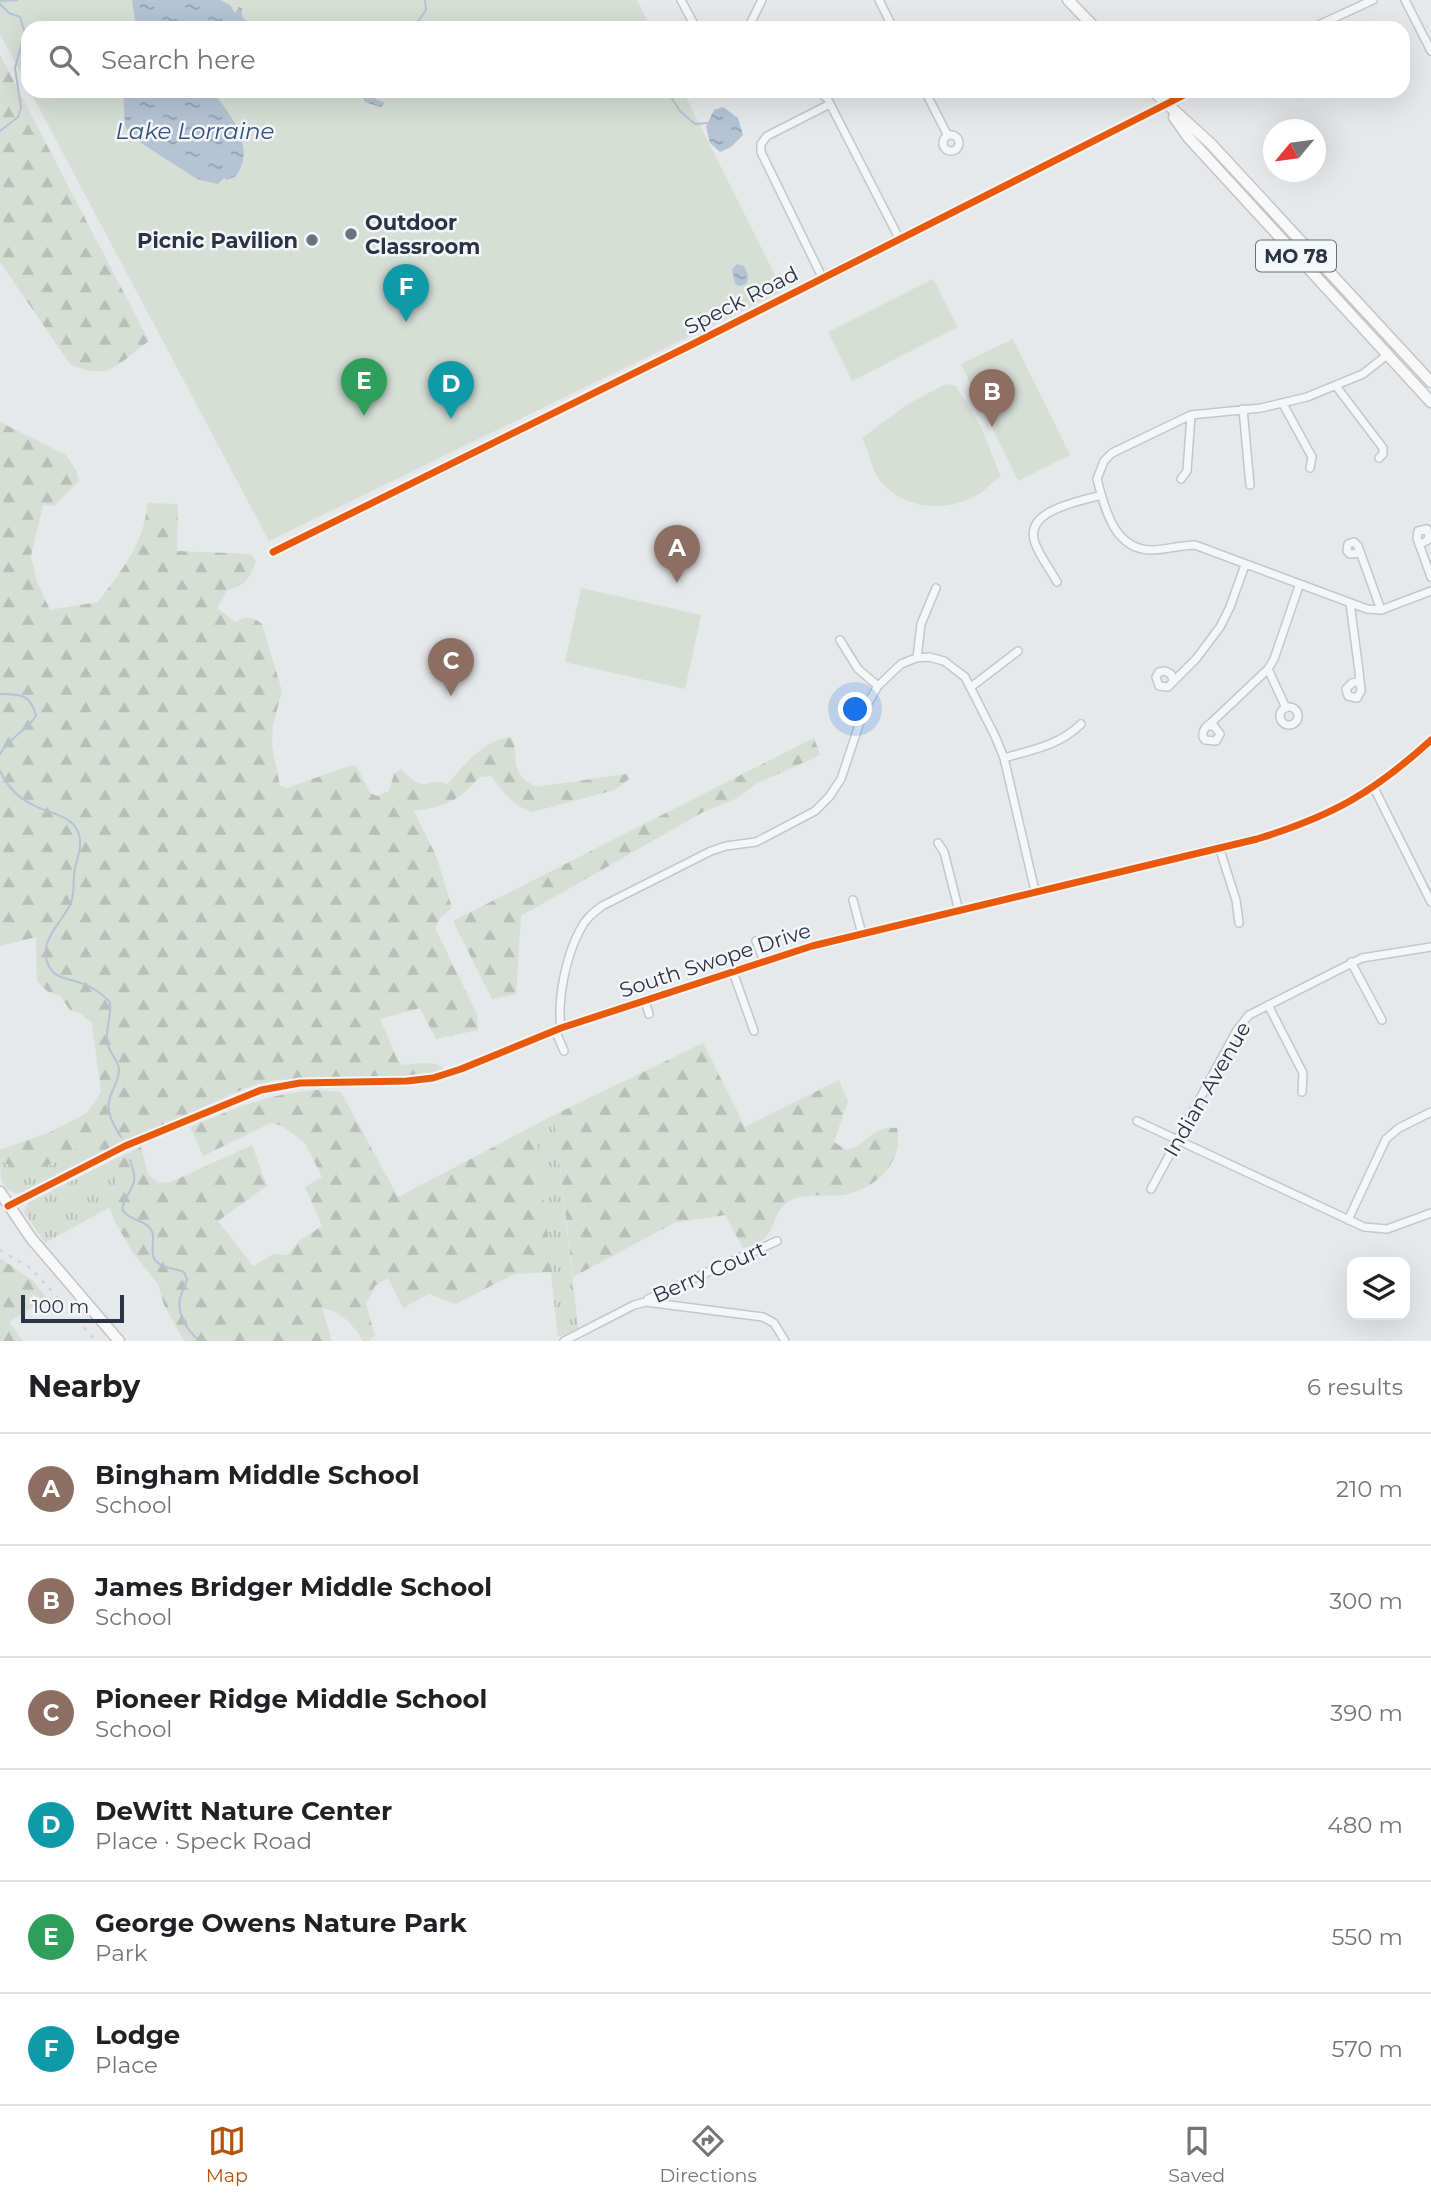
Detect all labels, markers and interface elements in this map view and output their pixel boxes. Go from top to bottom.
search box [21,21,1410,98]
icon: search [45,41,83,79]
text: Search here [101,44,256,76]
water label: Lake Lorraine [115,117,275,145]
north arrow [1263,119,1326,182]
place label: Outdoor Classroom [365,210,480,259]
marker: Outdoor Classroom [343,226,359,242]
place label: Picnic Pavilion [137,228,298,253]
marker: Picnic Pavilion [304,232,320,248]
road number: MO 78 [1256,240,1336,272]
street label: Speck Road [680,261,802,339]
pin: F [383,264,429,322]
pin: E [341,358,387,416]
pin: D [428,361,474,419]
pin: B [969,369,1015,427]
pin: A [654,525,700,583]
pin: C [428,638,474,696]
your location [838,692,872,726]
street label: South Swope Drive [616,917,814,1003]
street label: Indian Avenue [1158,1017,1256,1161]
street label: Berry Court [649,1236,769,1308]
map controls [1347,1257,1410,1320]
button: layers [1347,1257,1410,1320]
scale bar [21,1292,124,1324]
text: 100 m [32,1295,89,1318]
text: Nearby [28,1368,140,1405]
text: 6 results [1307,1373,1403,1401]
text: Bingham Middle School [95,1459,420,1491]
text: A [42,1475,60,1503]
text: 210 m [1336,1475,1403,1503]
text: School [95,1491,173,1519]
text: James Bridger Middle School [95,1571,492,1603]
text: B [42,1587,60,1615]
text: 300 m [1329,1587,1403,1615]
text: School [95,1603,173,1631]
text: Pioneer Ridge Middle School [95,1683,487,1715]
text: C [43,1699,59,1727]
text: 390 m [1330,1699,1403,1727]
text: School [95,1715,173,1743]
text: DeWitt Nature Center [95,1795,392,1827]
text: D [42,1811,61,1839]
text: 480 m [1327,1811,1403,1839]
text: Place · Speck Road [95,1827,312,1855]
text: George Owens Nature Park [95,1907,467,1939]
text: E [43,1923,59,1951]
text: 550 m [1331,1923,1403,1951]
text: Park [95,1939,148,1967]
text: Lodge [95,2019,180,2051]
text: F [44,2035,58,2063]
text: 570 m [1332,2035,1403,2063]
text: Place [95,2051,158,2079]
tab: Map [206,2122,248,2187]
tab: Directions [659,2122,757,2187]
tab: Saved [1168,2122,1225,2187]

